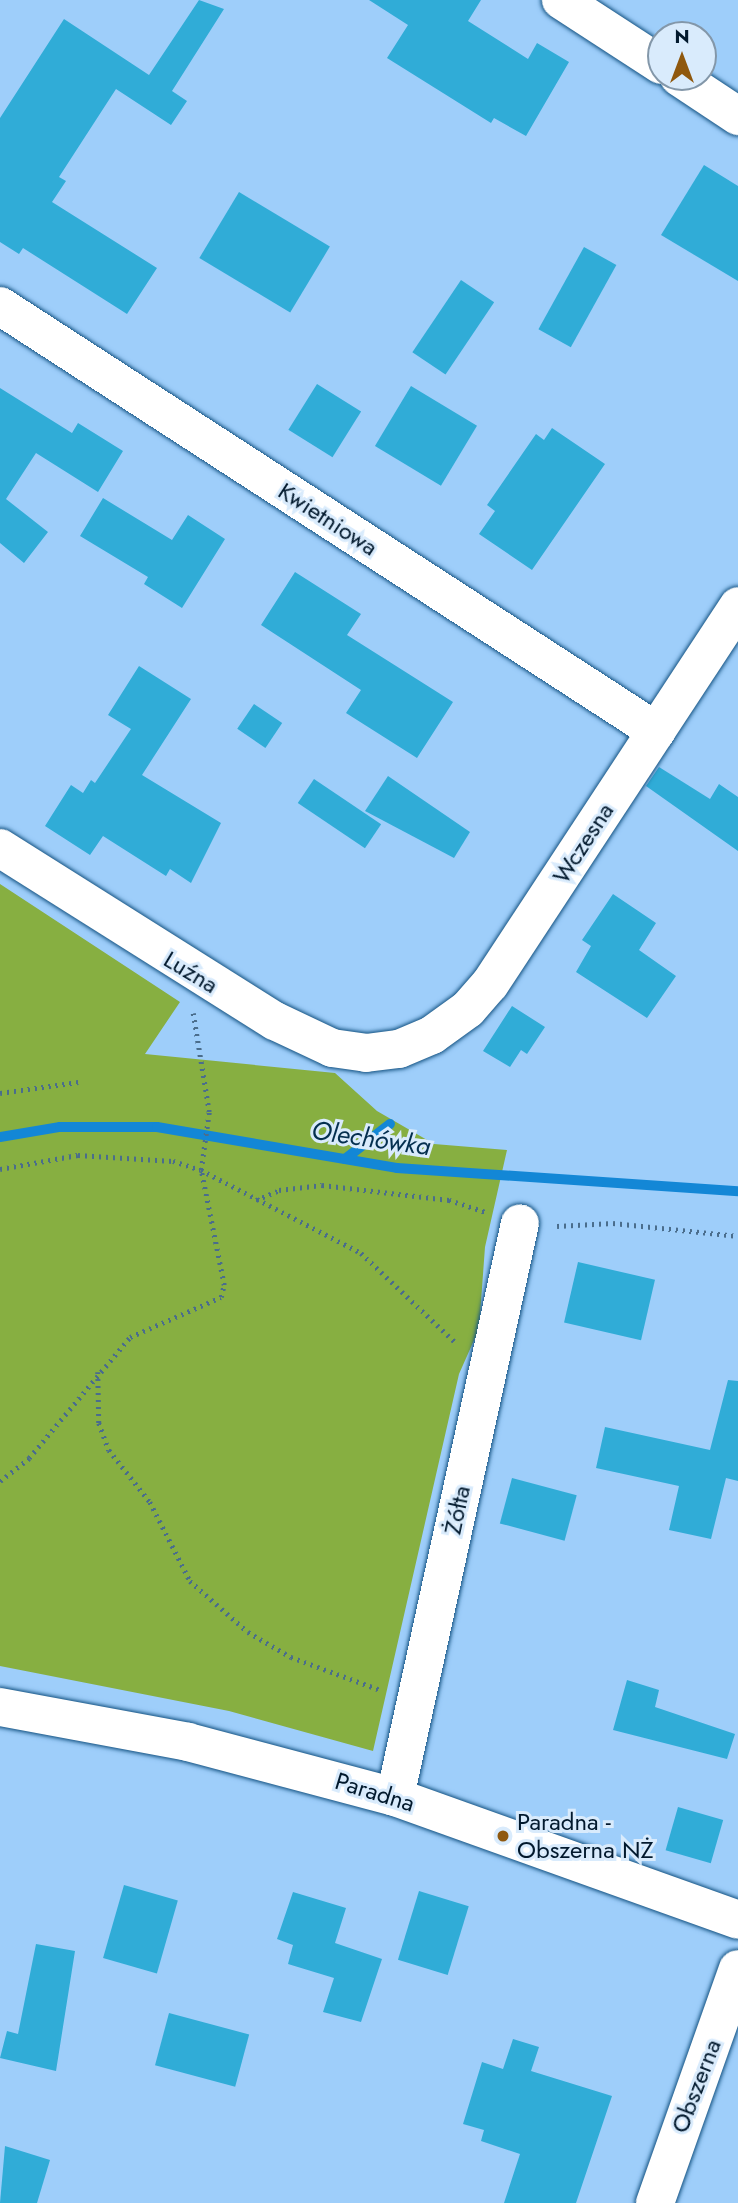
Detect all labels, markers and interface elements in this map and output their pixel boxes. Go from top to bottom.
north arrow [647,21,717,91]
text: N [674,23,690,50]
street label: Kwietniowa [273,476,383,562]
street label: Wczesna [546,797,620,889]
street label: Luźna [159,945,223,999]
water label: Olechówka [309,1115,433,1163]
street label: Żółta [438,1483,476,1537]
street label: Paradna [332,1766,418,1818]
place label: Paradna - Obszerna NŻ [517,1808,654,1864]
marker: Paradna - Obszerna NŻ [495,1828,511,1844]
street label: Obszerna [665,2035,727,2137]

